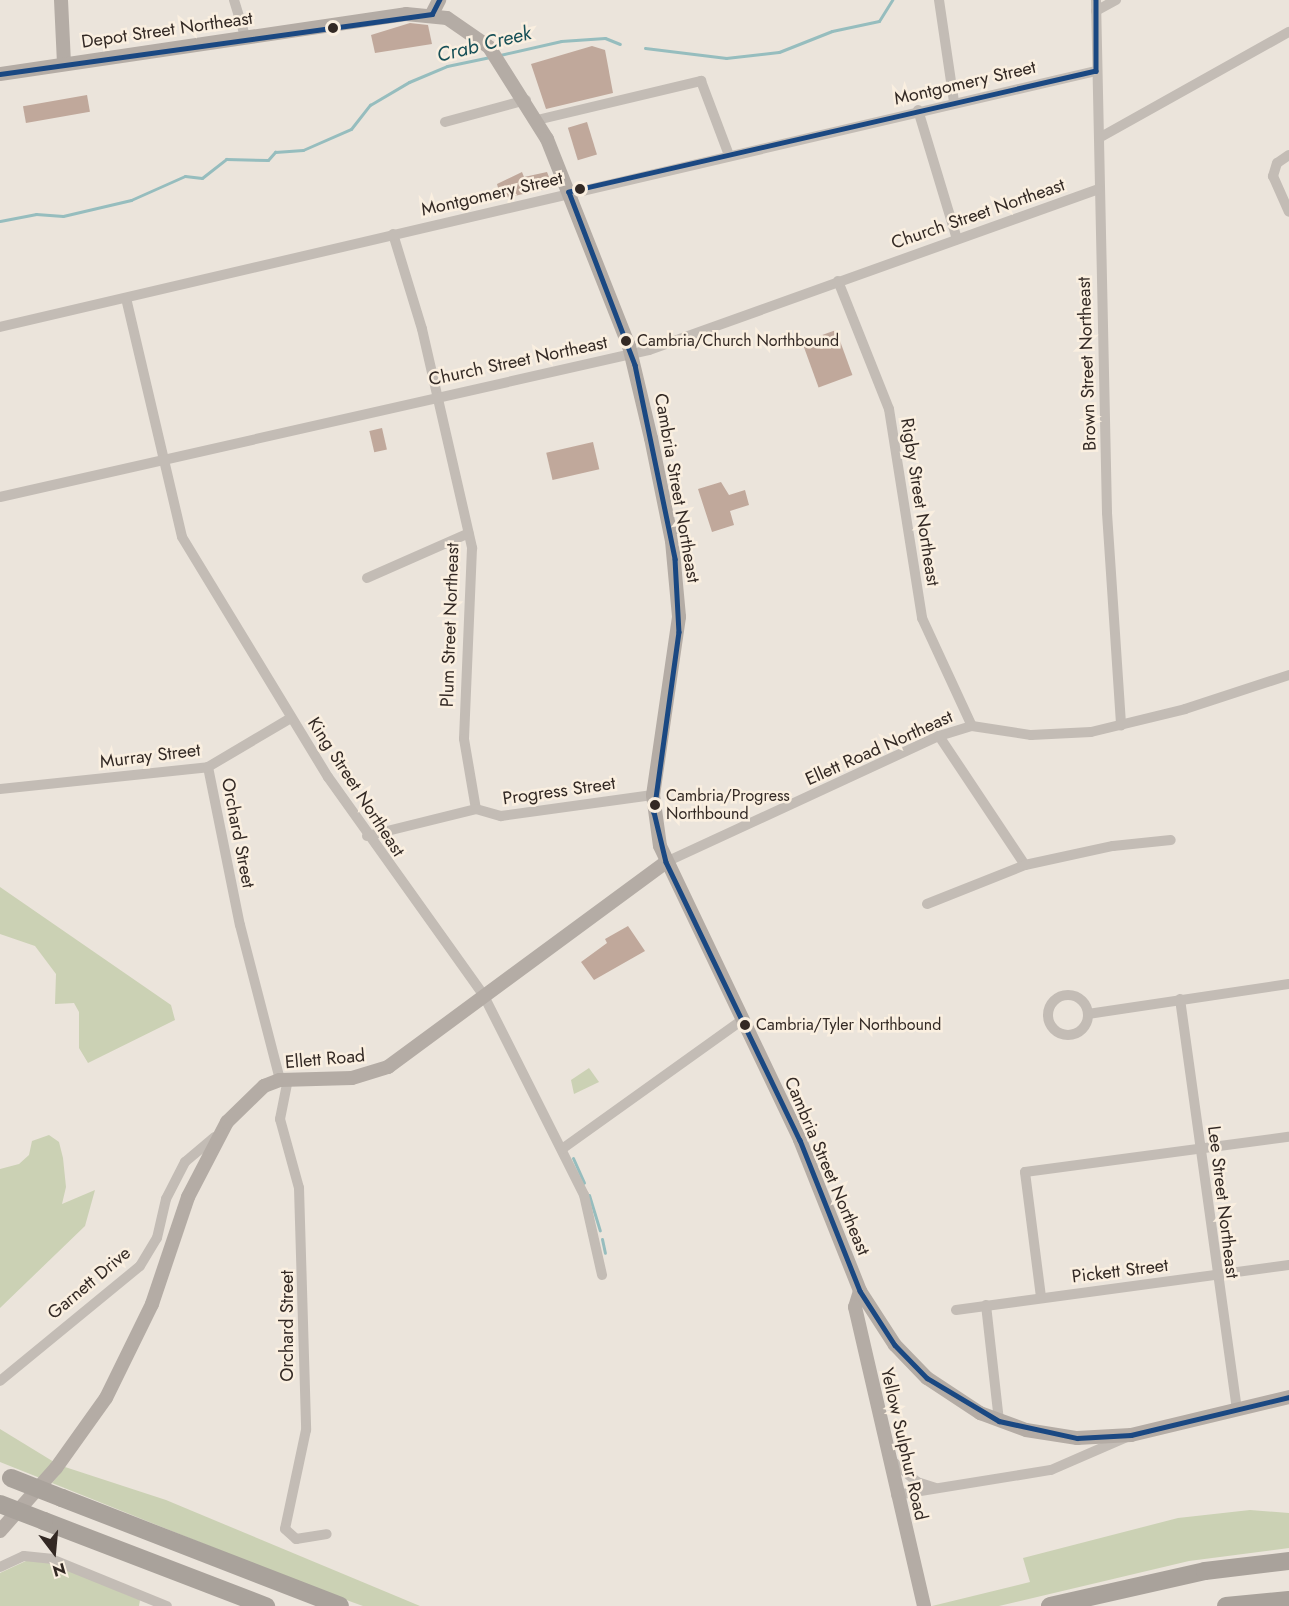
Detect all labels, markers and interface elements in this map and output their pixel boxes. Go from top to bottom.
street label: Depot Street Northeast [80,7,254,53]
water label: Crab Creek [434,21,534,67]
unlabelled marker [327,22,339,34]
street label: Montgomery Street [892,56,1038,110]
street label: Montgomery Street [419,167,565,221]
street label: Church Street Northeast [888,174,1068,254]
unlabelled marker [574,183,586,195]
street label: Brown Street Northeast [1073,277,1101,451]
street label: Church Street Northeast [427,331,609,391]
place label: Cambria/Church Northbound [637,331,839,351]
marker: Cambria/Church Northbound [620,335,632,347]
street label: Cambria Street Northeast [650,392,704,584]
street label: Rigby Street Northeast [896,416,944,588]
street label: Plum Street Northeast [436,542,464,708]
street label: Ellett Road Northeast [802,706,956,790]
street label: King Street Northeast [303,713,409,861]
street label: Murray Street [98,739,202,773]
street label: Progress Street [501,772,617,810]
street label: Orchard Street [217,776,259,890]
place label: Cambria/Progress Northbound [666,786,790,824]
marker: Cambria/Progress Northbound [649,799,661,811]
place label: Cambria/Tyler Northbound [756,1015,941,1035]
marker: Cambria/Tyler Northbound [739,1019,751,1031]
street label: Ellett Road [284,1045,366,1073]
street label: Cambria Street Northeast [780,1074,874,1258]
street label: Lee Street Northeast [1203,1124,1243,1280]
street label: Garnett Drive [43,1242,135,1324]
street label: Pickett Street [1071,1254,1169,1288]
street label: Orchard Street [276,1270,298,1382]
street label: Yellow Sulphur Road [876,1366,932,1522]
north arrow [24,1522,84,1582]
text: N [50,1557,68,1583]

